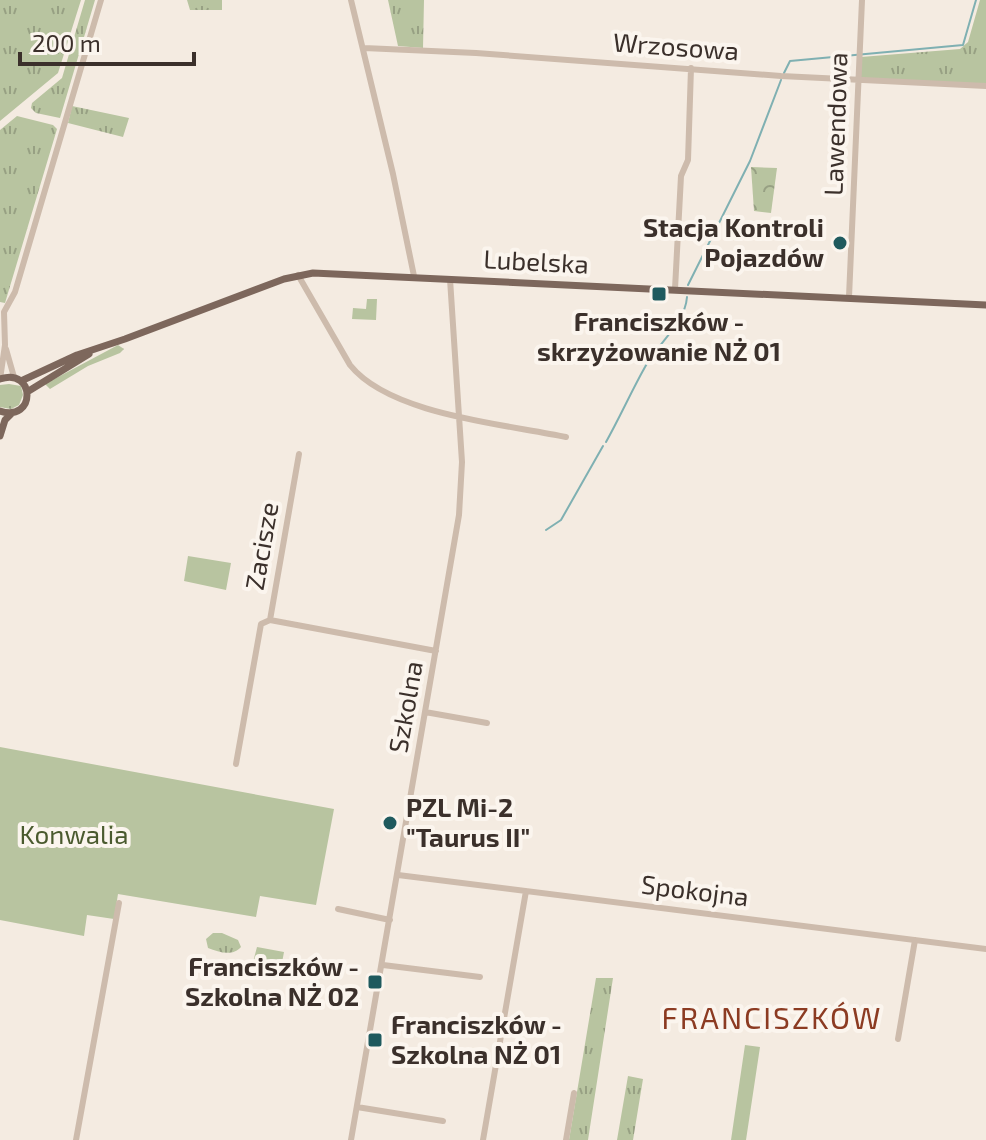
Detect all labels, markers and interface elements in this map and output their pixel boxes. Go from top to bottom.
scale bar [20,16,194,66]
street label: Wrzosowa [612,26,740,65]
text: 200 m [32,28,101,57]
street label: Lawendowa [817,52,852,196]
place label: Stacja Kontroli Pojazdów [643,211,824,272]
marker: Stacja Kontroli Pojazdów [831,234,849,252]
street label: Lubelska [483,242,590,279]
marker: Franciszków - skrzyżowanie NŻ 01 [650,285,668,303]
place label: Franciszków - skrzyżowanie NŻ 01 [537,305,781,367]
street label: Zacisze [238,499,283,592]
street label: Szkolna [381,658,428,755]
place label: PZL Mi-2 "Taurus II" [406,791,530,852]
marker: PZL Mi-2 "Taurus II" [381,814,399,832]
park label: Konwalia [20,818,128,849]
street label: Spokojna [640,868,751,911]
place label: Franciszków - Szkolna NŻ 02 [185,950,359,1011]
marker: Franciszków - Szkolna NŻ 02 [366,973,384,991]
district label: FRANCISZKÓW [662,999,882,1035]
place label: Franciszków - Szkolna NŻ 01 [391,1008,562,1069]
marker: Franciszków - Szkolna NŻ 01 [366,1031,384,1049]

